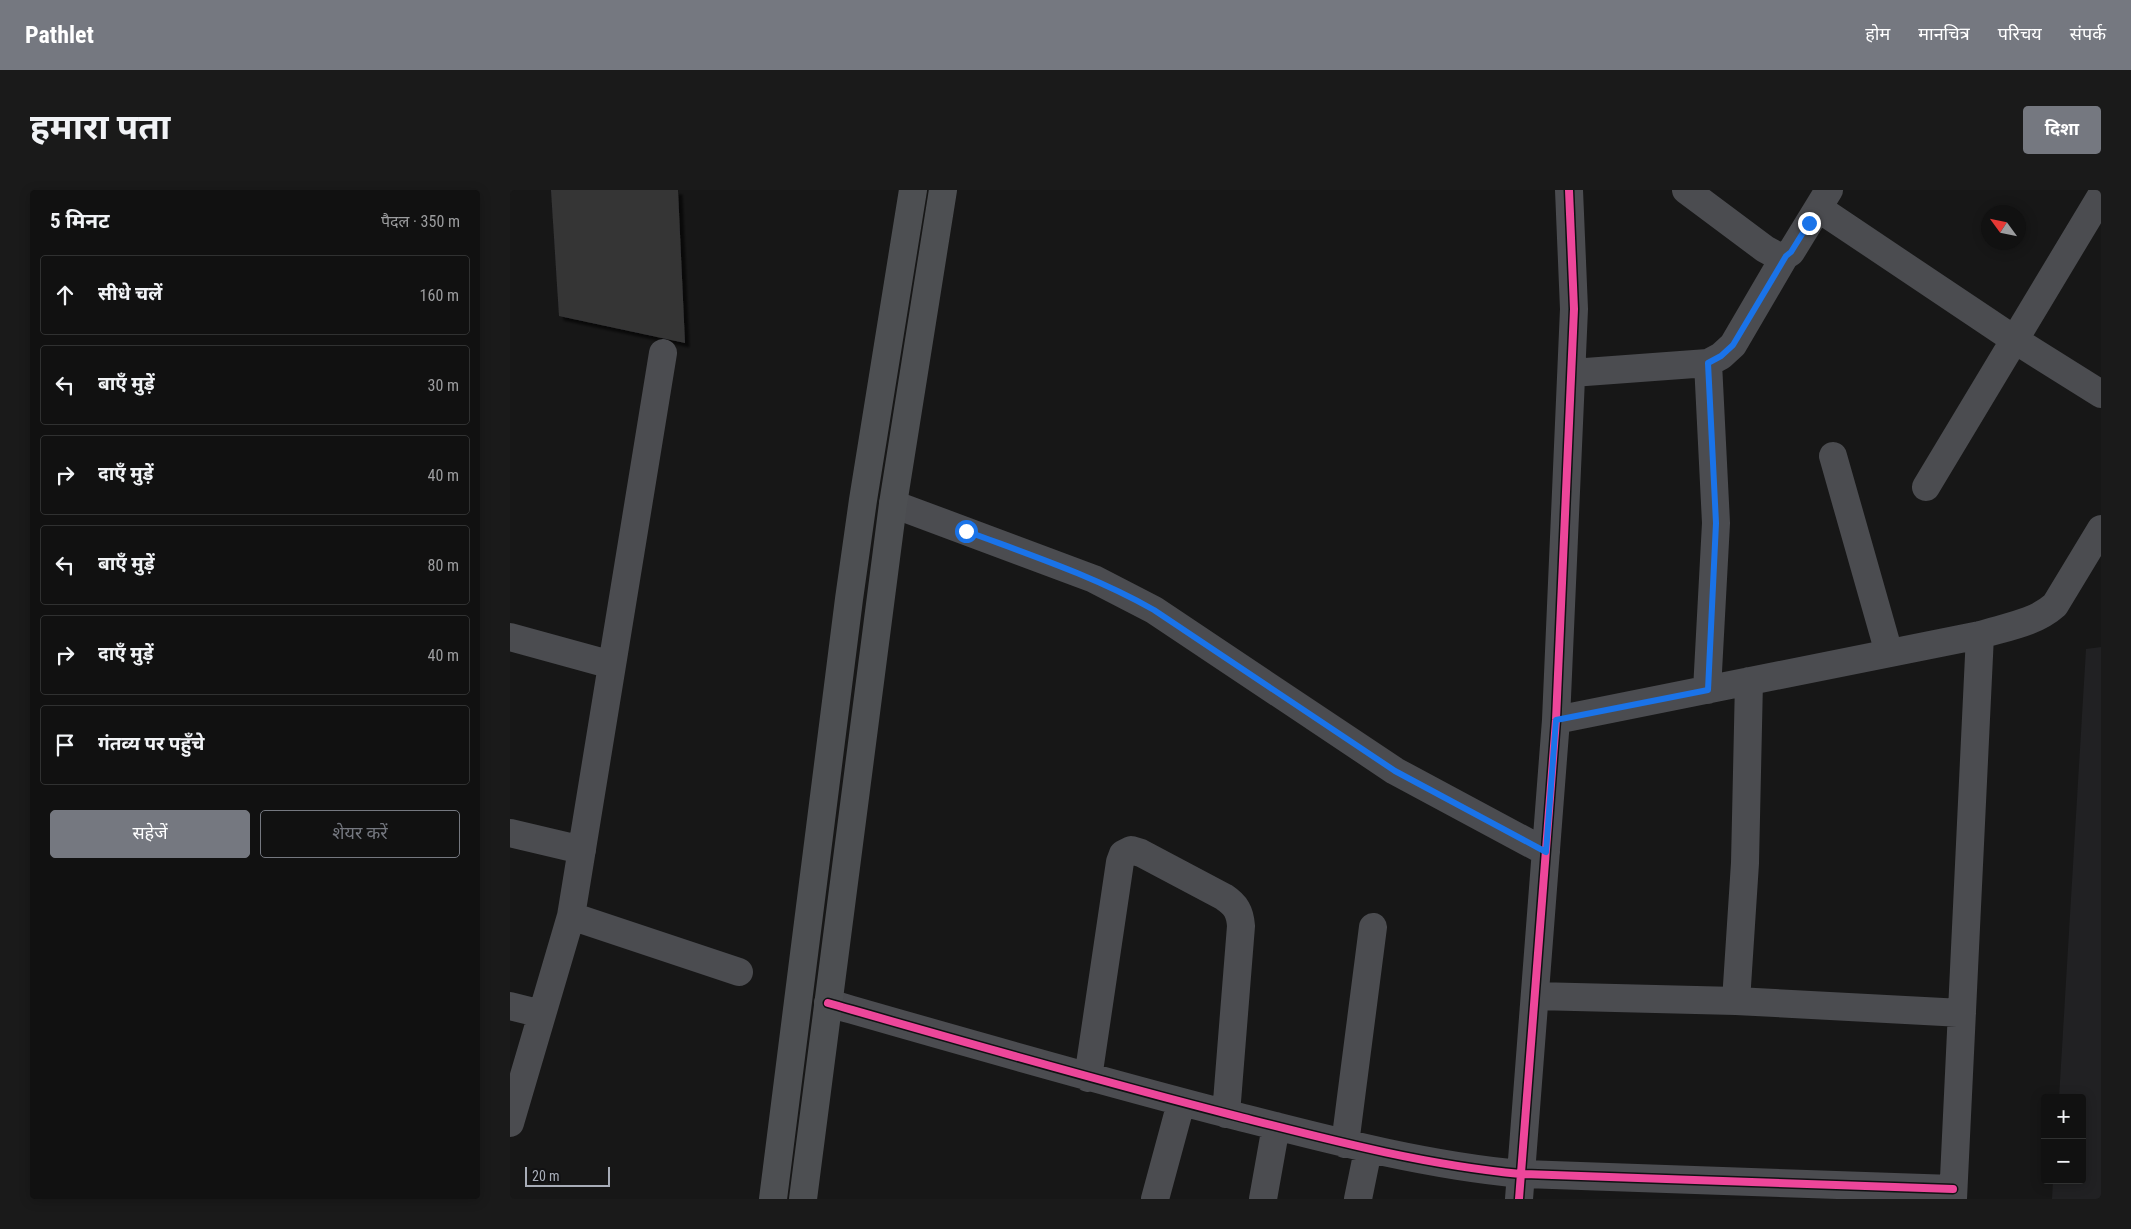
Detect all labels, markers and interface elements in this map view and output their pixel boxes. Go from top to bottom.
text: Pathlet [25,21,94,49]
text: होम [1865,23,1890,44]
text: मानचित्र [1918,23,1970,44]
text: परिचय [1998,23,2042,44]
text: संपर्क [2070,23,2106,44]
button: दिशा [2023,106,2101,154]
text: हमारा पता [30,107,170,148]
north arrow [1981,205,2026,250]
text: 5 मिनट [50,209,110,233]
text: पैदल · 350 m [381,212,460,231]
route end [1798,212,1821,235]
icon: ahead [51,281,79,309]
text: सीधे चलें [98,282,162,305]
text: 160 m [420,286,459,305]
icon: left [51,371,79,399]
text: बाएँ मुड़ें [98,372,154,395]
text: 30 m [427,376,459,395]
icon: right [51,461,79,489]
text: दाएँ मुड़ें [98,462,153,485]
text: 40 m [427,466,459,485]
route start [955,520,978,543]
icon: left [51,551,79,579]
text: बाएँ मुड़ें [98,552,154,575]
text: 80 m [427,556,459,575]
icon: right [51,641,79,669]
text: दाएँ मुड़ें [98,642,153,665]
text: 40 m [427,646,459,665]
icon: arrive [51,731,79,759]
text: गंतव्य पर पहुँचे [98,732,204,755]
button: सहेजें [50,810,250,858]
button: शेयर करें [260,810,460,858]
map controls [2041,1094,2086,1184]
button: + [2041,1094,2086,1139]
button: − [2041,1139,2086,1184]
scale bar [525,1164,610,1187]
text: 20 m [532,1168,560,1184]

